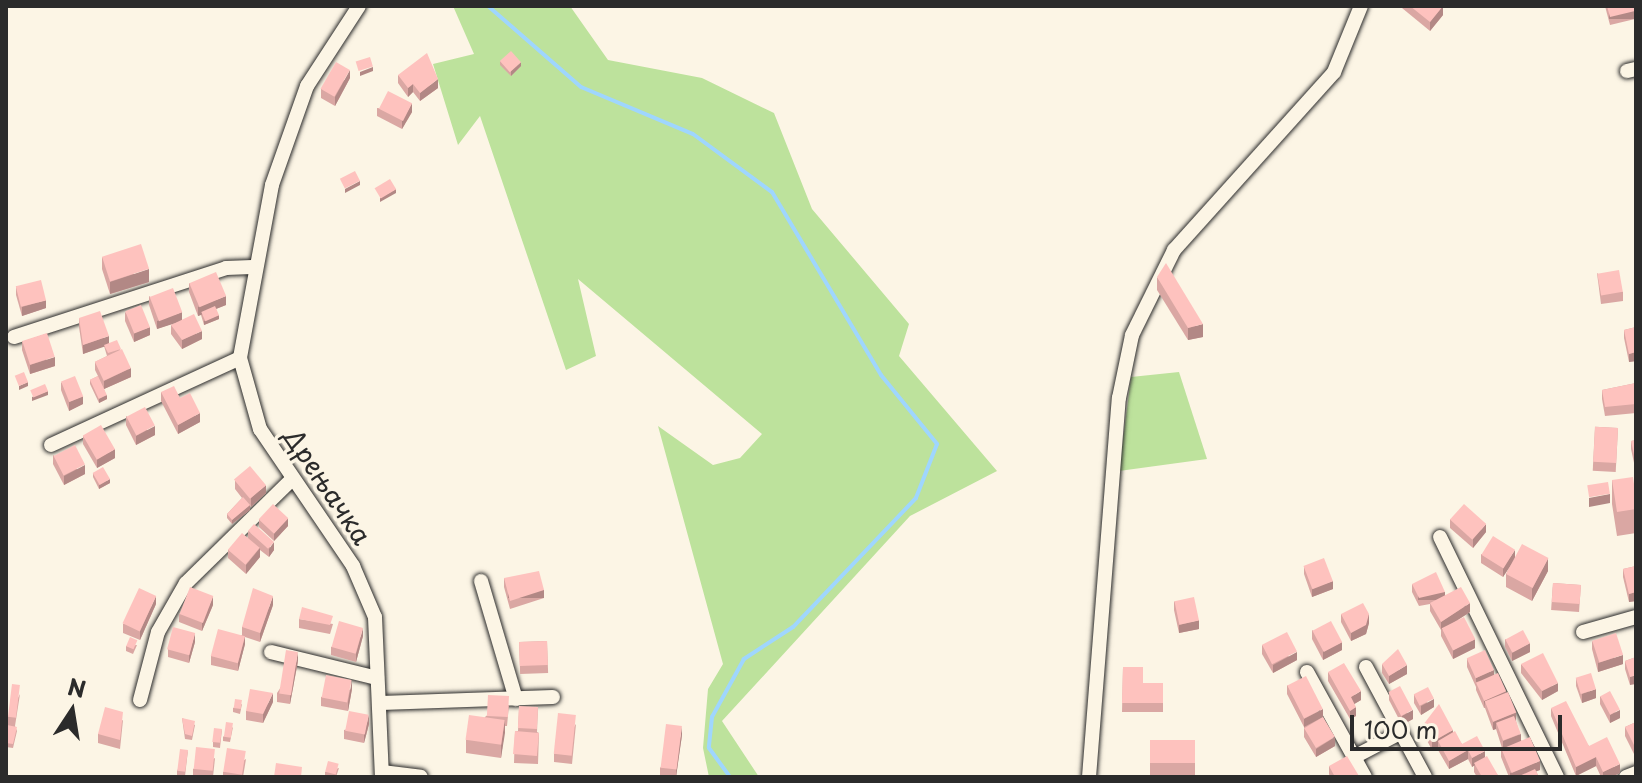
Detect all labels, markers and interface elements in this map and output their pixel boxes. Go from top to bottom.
street label: Дрењачка [278,422,378,550]
text: N [65,669,89,705]
north arrow [32,671,112,751]
scale bar [1354,699,1566,749]
text: 100 m [1364,711,1437,747]

